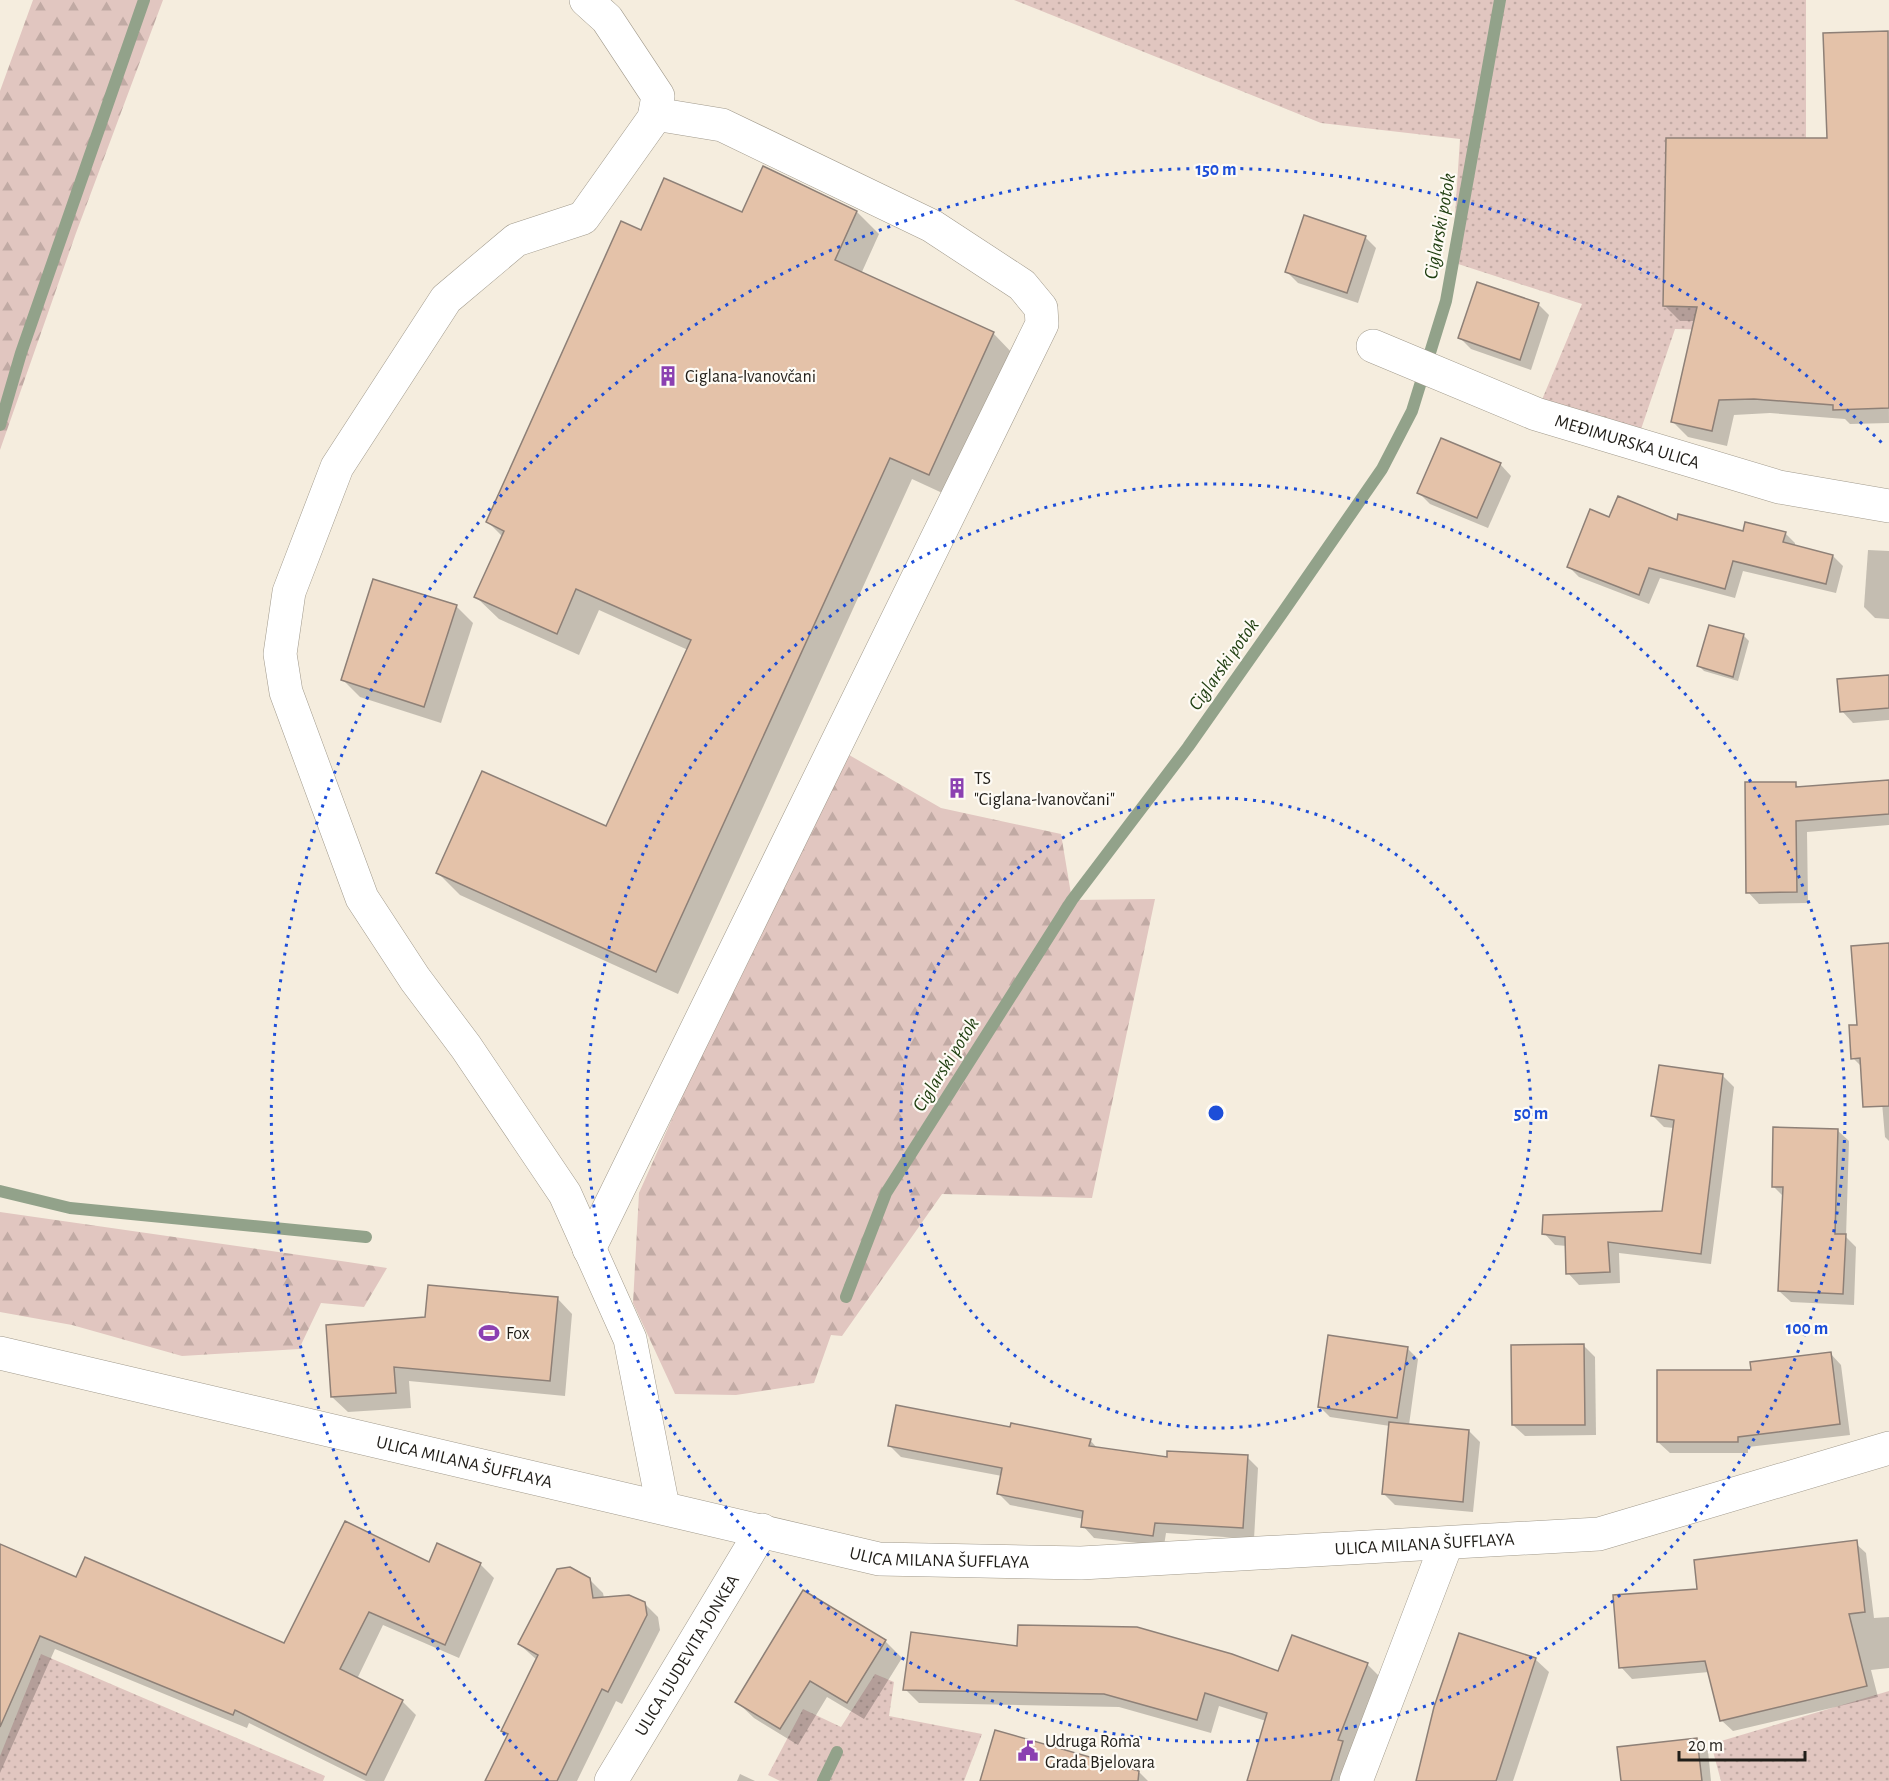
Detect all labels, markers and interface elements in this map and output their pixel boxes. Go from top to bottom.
text: 150 m [1196,161,1236,179]
water label: Ciglarski potok [1421,172,1459,281]
building icon: Ciglana-Ivanovčani [656,364,680,388]
place label: Ciglana-Ivanovčani [685,368,816,386]
street label: MEĐIMURSKA ULICA [1553,412,1702,473]
water label: Ciglarski potok [1185,615,1263,714]
place label: TS "Ciglana-Ivanovčani" [974,770,1115,809]
building icon: TS "Ciglana-Ivanovčani" [945,776,969,800]
water label: Ciglarski potok [909,1014,983,1115]
centre of rings [1206,1103,1226,1123]
text: 50 m [1514,1105,1548,1123]
text: 100 m [1786,1320,1828,1338]
sports icon: Fox [477,1321,501,1345]
place label: Fox [506,1325,530,1343]
street label: ULICA MILANA ŠUFFLAYA [374,1433,555,1492]
street label: ULICA MILANA ŠUFFLAYA [1334,1531,1516,1559]
street label: ULICA MILANA ŠUFFLAYA [848,1544,1030,1572]
street label: ULICA LJUDEVITA JONKEA [632,1571,743,1739]
scale bar [1679,1724,1805,1762]
place label: Udruga Roma Grada Bjelovara [1045,1733,1155,1772]
text: 20 m [1688,1737,1723,1755]
public building icon: Udruga Roma Grada Bjelovara [1016,1739,1040,1763]

